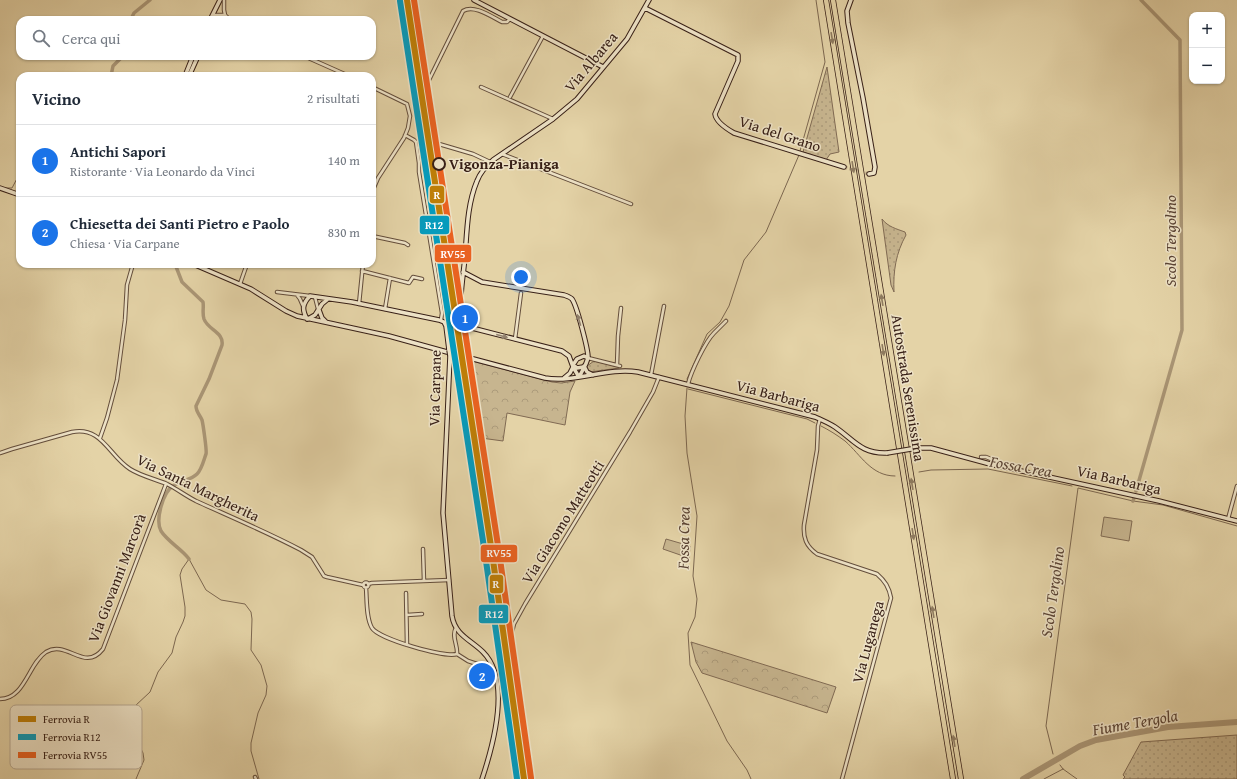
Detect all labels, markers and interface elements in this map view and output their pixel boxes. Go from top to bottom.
map controls [1189,12,1225,84]
button: + [1189,12,1225,48]
search box [16,16,376,60]
icon: search [30,27,52,49]
street label: Via Albarea [559,27,622,96]
text: Cerca qui [62,28,120,49]
one-way arrow [829,32,835,45]
button: − [1189,48,1225,84]
text: Vicino [32,86,81,111]
text: 2 risultati [307,89,360,108]
street label: Via del Grano [736,110,824,157]
text: Antichi Sapori [70,141,166,162]
text: 1 [42,151,48,170]
text: 140 m [328,151,360,170]
place label: Vigonza-Pianiga [449,153,559,174]
marker: Vigonza-Pianiga [432,157,446,171]
one-way arrow [850,161,856,173]
text: Ristorante · Via Leonardo da Vinci [70,162,255,181]
line badge: R [429,185,445,204]
text: R [434,187,441,203]
water label: Scolo Tergolino [1158,195,1182,287]
text: Chiesetta dei Santi Pietro e Paolo [70,213,290,234]
line badge: R12 [419,215,450,235]
text: R12 [425,217,443,233]
text: 2 [42,223,48,242]
text: 830 m [328,223,360,242]
text: Chiesa · Via Carpane [70,234,180,253]
line badge: RV55 [434,244,472,263]
text: RV55 [440,246,466,262]
your location [511,267,531,287]
one-way arrow [879,294,885,307]
pin: 1 [452,303,478,333]
one-way arrow [576,313,582,325]
street label: Autostrada Serenissima [887,313,930,463]
one-way arrow [496,333,508,339]
one-way arrow [880,344,886,356]
street label: Via Carpane [423,350,446,426]
street label: Via Barbariga [734,374,822,417]
street label: Via Santa Margherita [133,449,263,526]
water label: Fossa Crea [987,449,1055,483]
street label: Via Giacomo Matteotti [516,456,609,587]
street label: Via Barbariga [1075,460,1163,499]
one-way arrow [909,478,915,490]
water label: Fossa Crea [670,506,696,571]
street label: Via Giovanni Marcorà [82,510,151,645]
one-way arrow [910,528,916,540]
line badge: RV55 [480,544,518,563]
text: RV55 [486,545,512,561]
water label: Scolo Tergolino [1034,545,1070,639]
line badge: R [489,574,504,594]
text: R [493,576,500,592]
street label: Via Luganega [846,598,889,685]
line badge: R12 [478,604,509,624]
text: R12 [485,606,503,622]
one-way arrow [930,606,936,618]
pin: 2 [469,661,495,691]
water label: Fiume Tergola [1089,703,1180,741]
legend [10,705,142,769]
text: Ferrovia R [43,711,91,727]
text: Ferrovia R12 [43,729,101,745]
one-way arrow [951,734,957,747]
text: Ferrovia RV55 [43,747,107,763]

